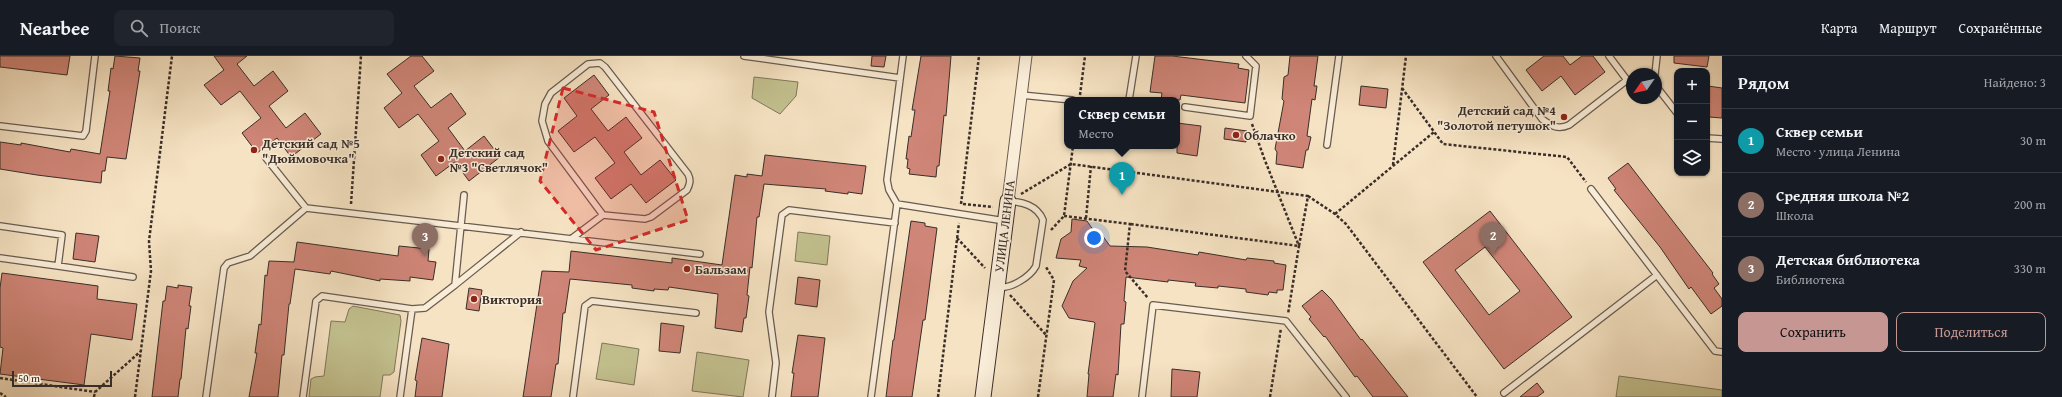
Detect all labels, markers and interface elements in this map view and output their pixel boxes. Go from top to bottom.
search box [114,10,394,46]
text: Nearbee [20,14,90,42]
icon: search [128,17,150,39]
text: Поиск [160,17,200,38]
text: Карта [1821,18,1857,38]
text: Маршрут [1879,18,1937,38]
text: Сохранённые [1959,18,2042,38]
north arrow [1626,68,1662,104]
map controls [1674,68,1710,176]
button: + [1674,68,1710,104]
text: Рядом [1738,70,1789,95]
text: Найдено: 3 [1984,73,2046,92]
popup [1064,97,1180,149]
place label: Детский сад №4 "Золотой петушок" [1437,101,1556,135]
text: Сквер семьи [1079,103,1165,124]
button: − [1674,104,1710,140]
marker: Детский сад №4 "Золотой петушок" [1559,112,1569,122]
text: Сквер семьи [1776,121,1863,142]
text: Место [1079,124,1114,143]
place label: Облачко [1244,126,1296,145]
marker: Облачко [1231,130,1241,140]
text: 1 [1748,131,1754,150]
text: 30 m [2020,131,2046,150]
place label: Детский сад №5 "Дюймовочка" [261,134,360,168]
button: layers [1674,140,1710,176]
text: Место · улица Ленина [1776,142,1900,161]
place label: Детский сад №3 "Светлячок" [448,143,548,177]
marker: Детский сад №5 "Дюймовочка" [249,145,259,155]
marker: Детский сад №3 "Светлячок" [436,154,446,164]
pin: 1 [1109,162,1135,195]
street label: УЛИЦА ЛЕНИНА [989,179,1020,273]
text: Средняя школа №2 [1776,185,1909,206]
text: 2 [1748,195,1754,214]
text: 200 m [2014,195,2046,214]
text: Школа [1776,206,1814,225]
pin: 2 [1480,222,1506,255]
pin: 3 [412,223,438,256]
your location [1084,228,1104,248]
text: Детская библиотека [1776,249,1920,270]
text: 3 [1748,259,1754,278]
text: 330 m [2014,259,2046,278]
place label: Бальзам [695,260,747,279]
marker: Бальзам [682,264,692,274]
text: Библиотека [1776,270,1845,289]
place label: Виктория [482,290,542,309]
marker: Виктория [469,294,479,304]
button: Сохранить [1738,312,1888,352]
button: Поделиться [1896,312,2046,352]
scale bar [12,369,112,388]
text: 50 m [18,370,40,386]

